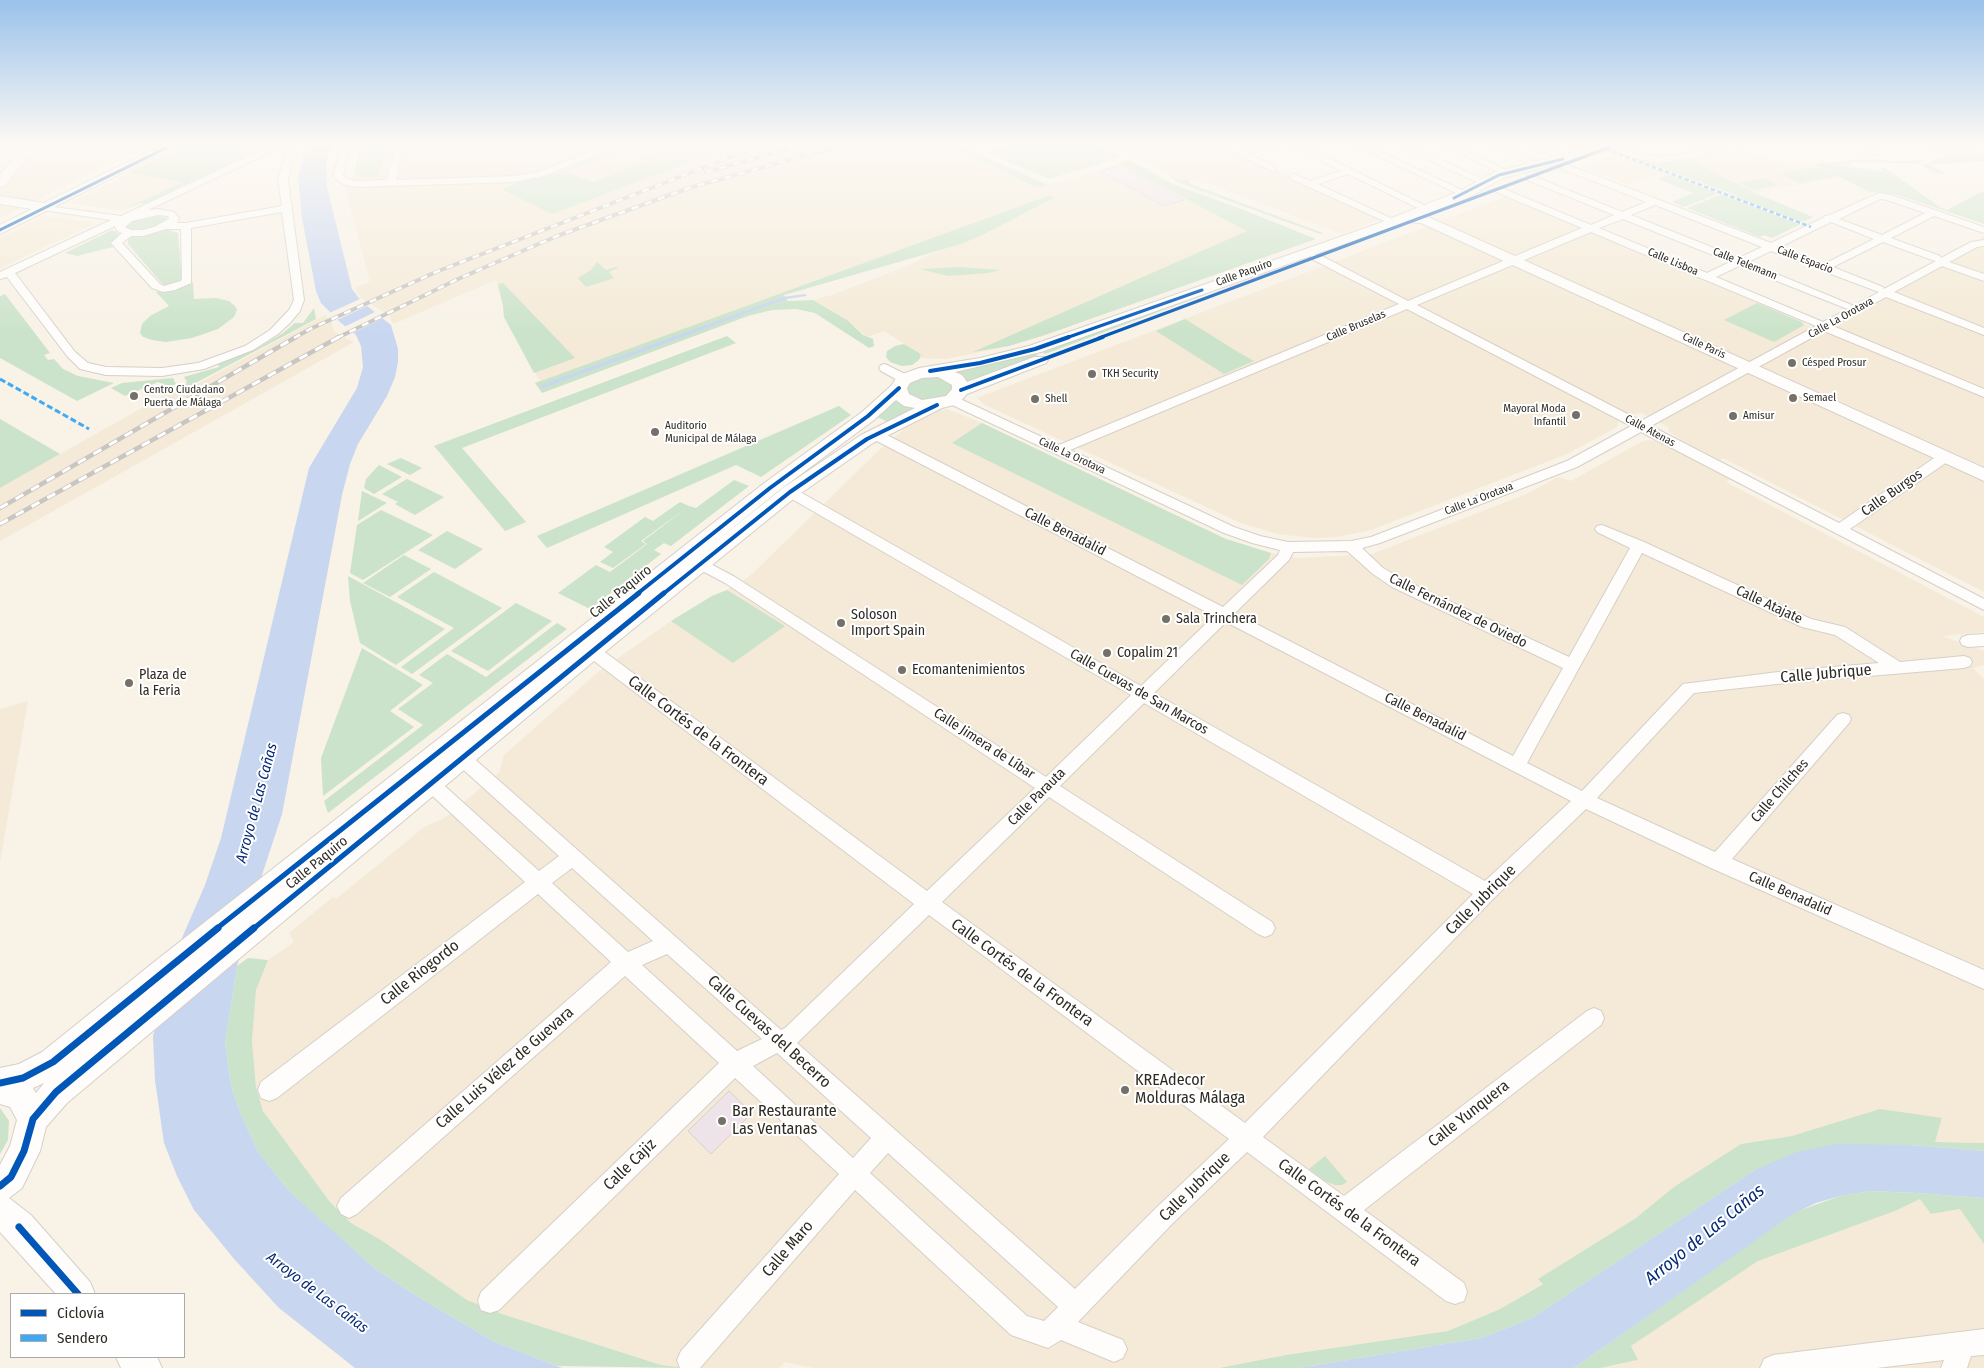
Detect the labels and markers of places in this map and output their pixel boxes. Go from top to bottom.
place label: Césped Prosur [1802,356,1866,370]
marker: Césped Prosur [1786,357,1798,369]
place label: TKH Security [1102,367,1159,381]
marker: TKH Security [1086,368,1098,380]
place label: Centro Ciudadano Puerta de Málaga [144,383,224,409]
marker: Centro Ciudadano Puerta de Málaga [128,390,140,402]
place label: Semael [1803,391,1836,405]
place label: Shell [1045,392,1067,406]
marker: Semael [1787,392,1799,404]
marker: Shell [1029,393,1041,405]
place label: Mayoral Moda Infantil [1503,402,1566,428]
marker: Mayoral Moda Infantil [1570,409,1582,421]
place label: Amisur [1743,409,1774,423]
marker: Amisur [1727,410,1739,422]
place label: Auditorio Municipal de Málaga [665,419,757,445]
marker: Auditorio Municipal de Málaga [649,426,661,438]
place label: Soloson Import Spain [851,607,925,640]
place label: Sala Trinchera [1176,611,1257,627]
marker: Sala Trinchera [1160,613,1172,625]
marker: Soloson Import Spain [835,617,847,629]
place label: Copalim 21 [1117,645,1178,661]
marker: Copalim 21 [1101,647,1113,659]
place label: Ecomantenimientos [912,662,1025,678]
marker: Ecomantenimientos [896,664,908,676]
place label: Plaza de la Feria [139,667,187,700]
marker: Plaza de la Feria [123,677,135,689]
place label: KREAdecor Molduras Málaga [1135,1071,1245,1109]
marker: KREAdecor Molduras Málaga [1119,1084,1131,1096]
place label: Bar Restaurante Las Ventanas [732,1102,837,1140]
marker: Bar Restaurante Las Ventanas [716,1115,728,1127]

